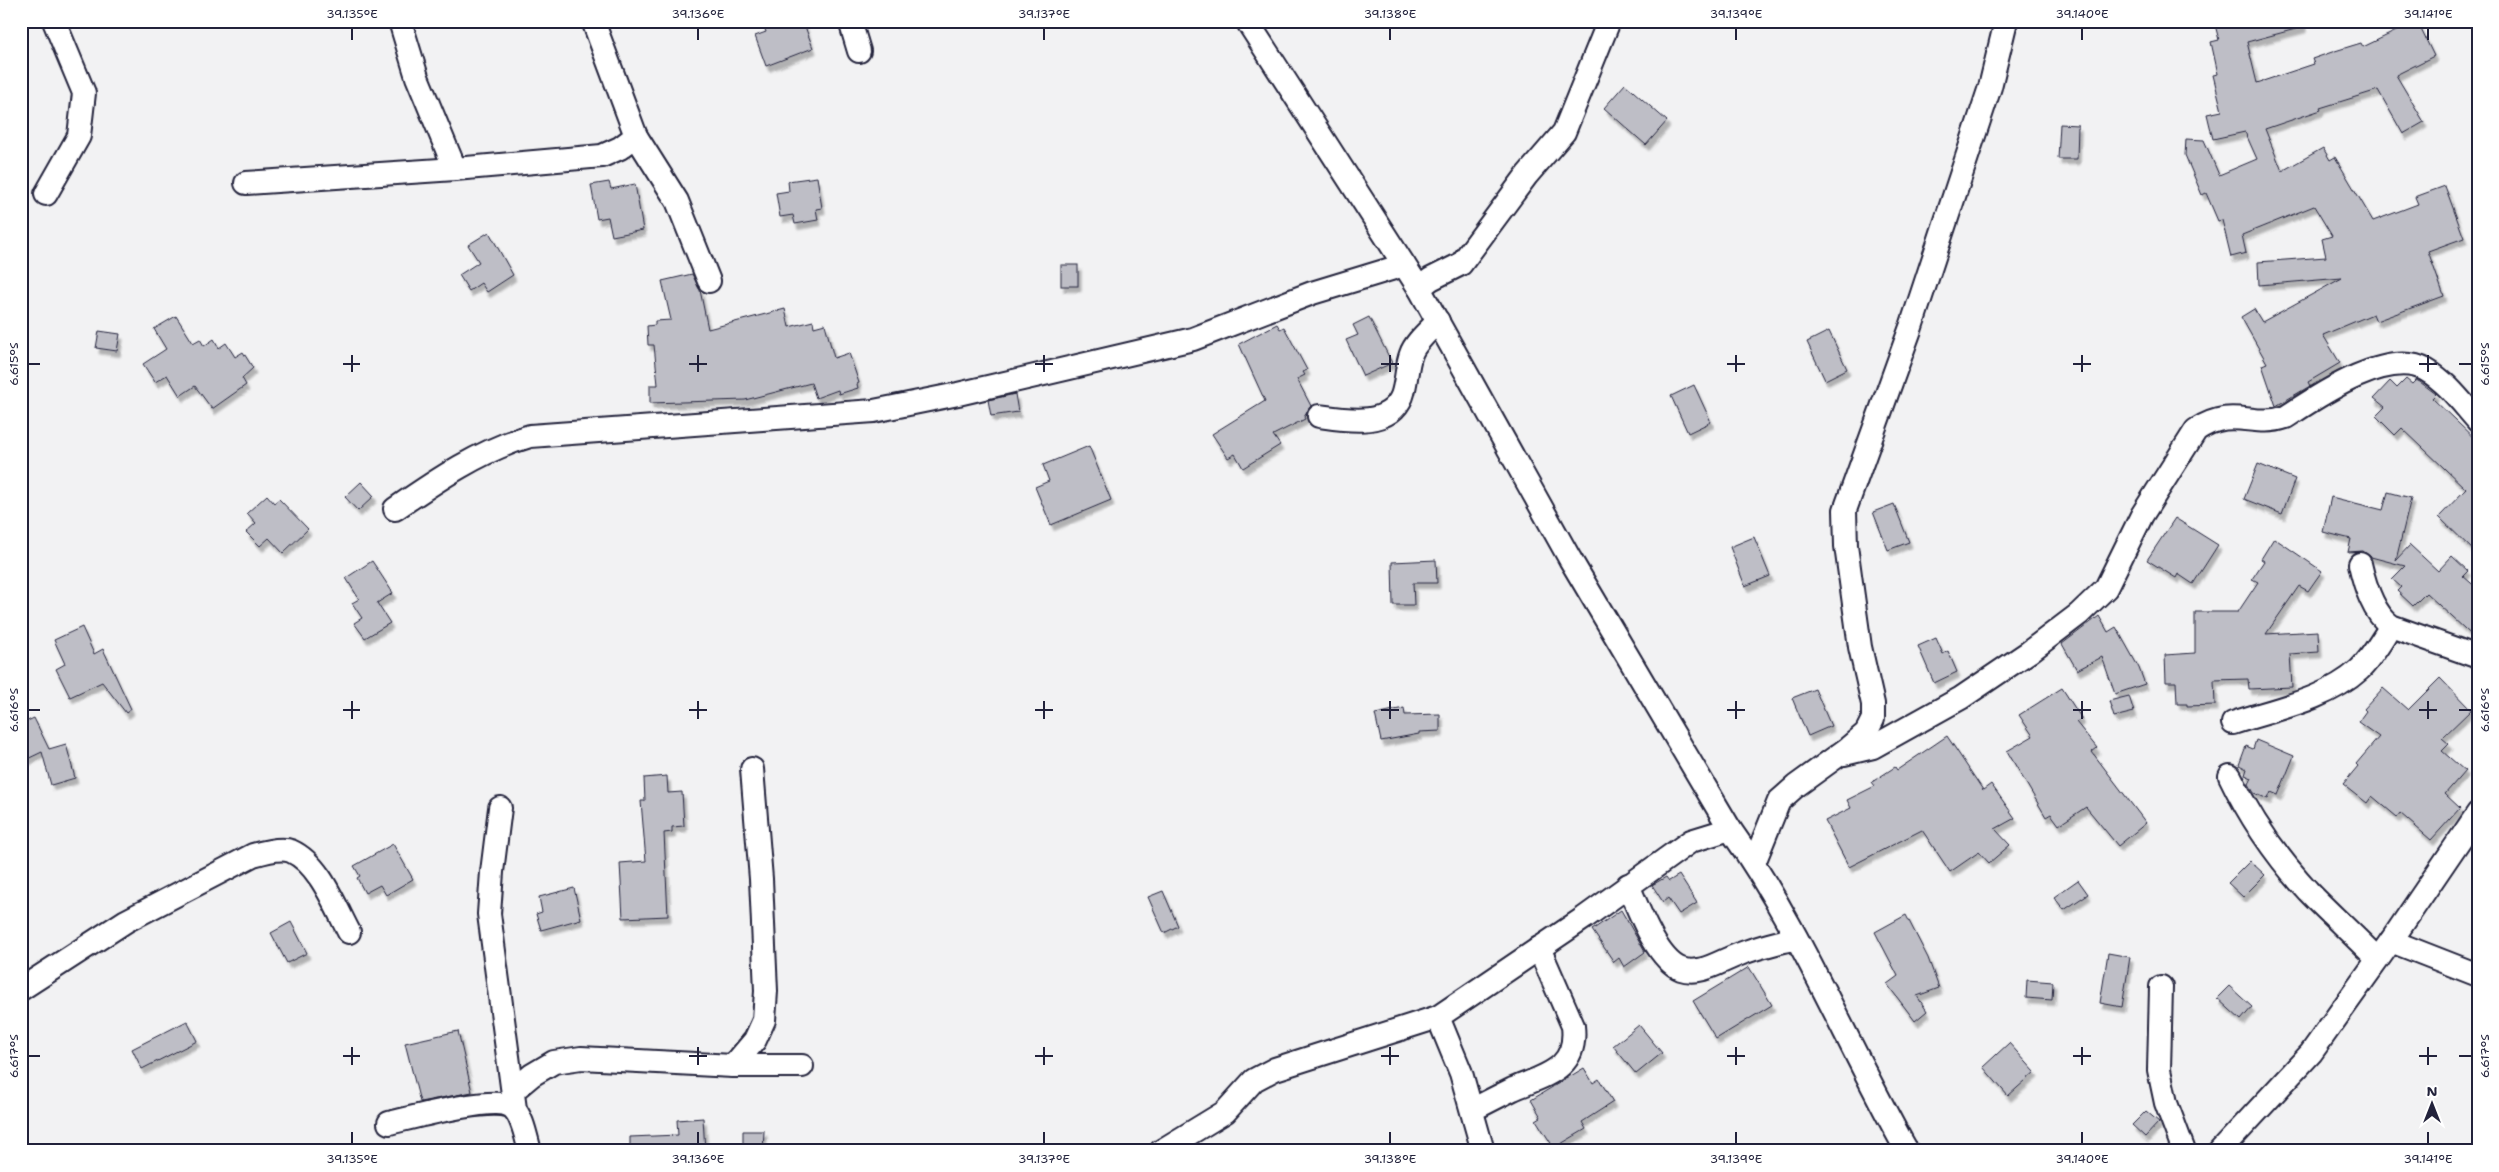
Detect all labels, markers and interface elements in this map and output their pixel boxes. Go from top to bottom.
text: 39.135°E [326,6,378,22]
text: 39.136°E [672,6,724,22]
text: 39.137°E [1018,6,1070,22]
text: 39.138°E [1364,6,1416,22]
text: 39.139°E [1710,6,1762,22]
text: 39.140°E [2055,6,2109,22]
text: 39.141°E [2403,6,2453,22]
text: 6.615°S [6,342,22,386]
text: 6.615°S [2477,342,2493,386]
text: 6.616°S [6,688,22,732]
text: 6.616°S [2477,688,2493,732]
text: 6.617°S [6,1034,22,1078]
text: 6.617°S [2477,1034,2493,1078]
north arrow [2406,1080,2456,1130]
text: N [2426,1082,2438,1100]
text: 39.135°E [326,1151,378,1167]
text: 39.136°E [672,1151,724,1167]
text: 39.137°E [1018,1151,1070,1167]
text: 39.138°E [1364,1151,1416,1167]
text: 39.139°E [1710,1151,1762,1167]
text: 39.140°E [2055,1151,2109,1167]
text: 39.141°E [2403,1151,2453,1167]

